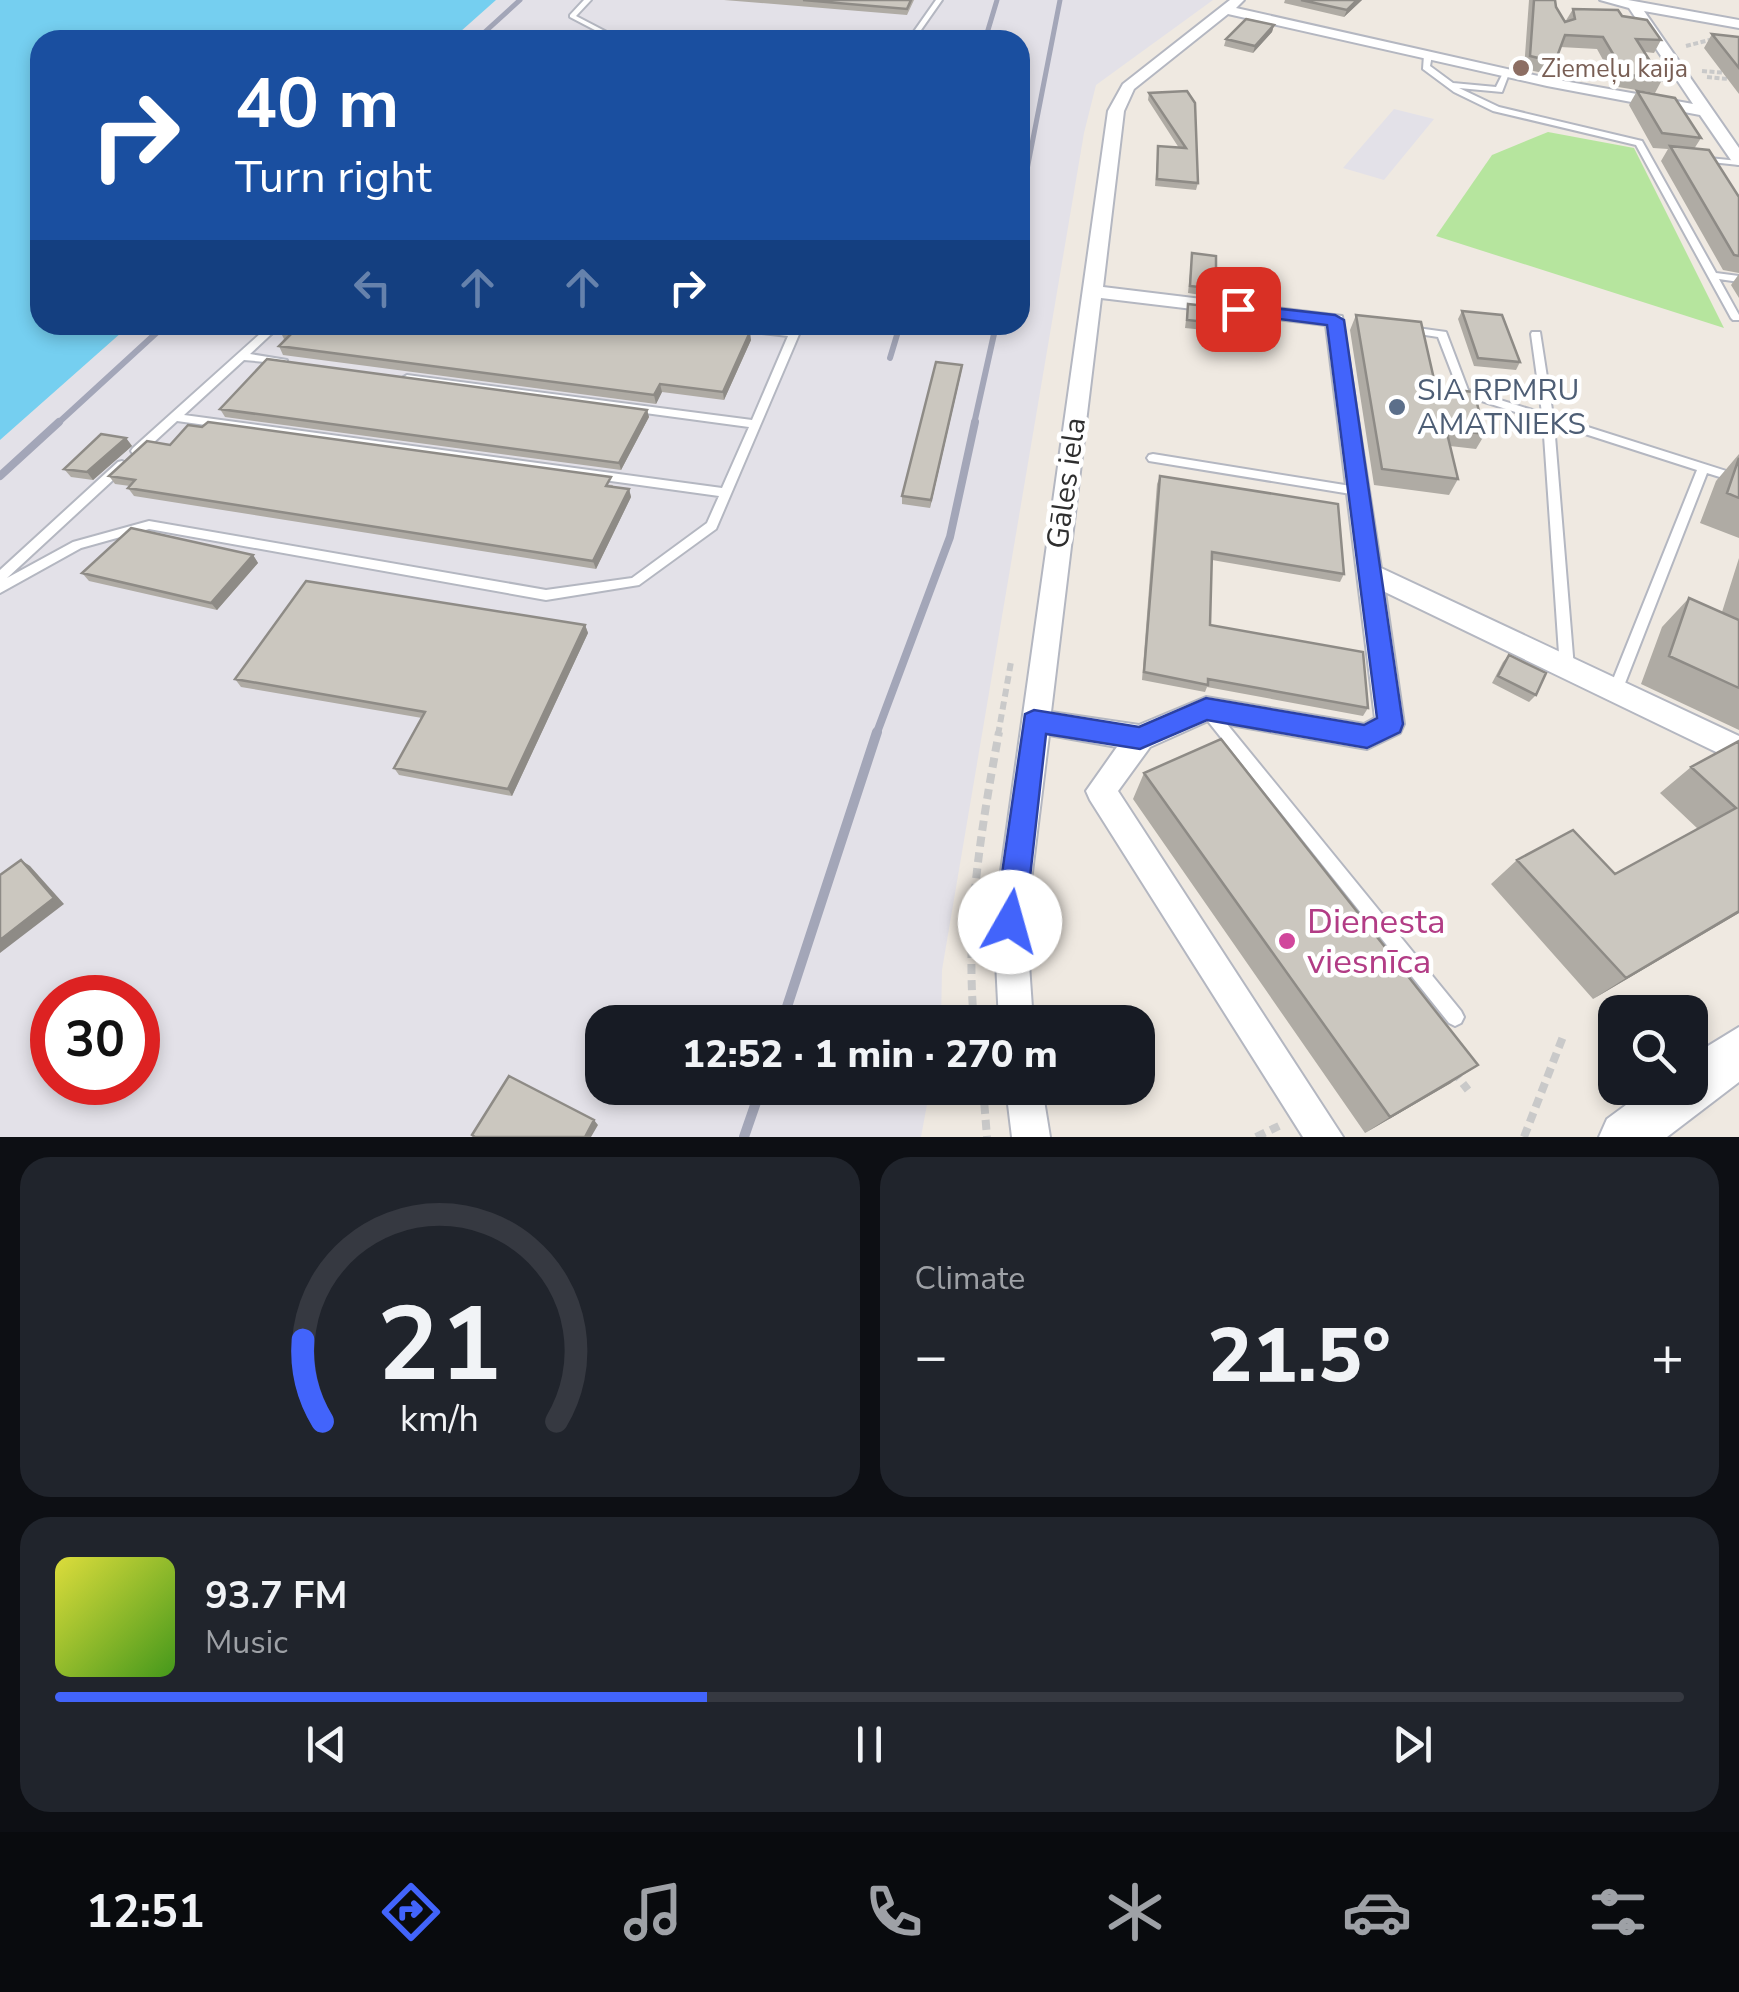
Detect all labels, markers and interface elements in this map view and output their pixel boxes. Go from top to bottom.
place label: Ziemeļu kaija [1541,52,1688,86]
text: 40 m [235,56,399,152]
marker: Ziemeļu kaija [1510,57,1532,79]
icon: right [70,70,200,200]
text: Turn right [235,147,432,208]
icon: left [345,260,400,315]
icon: ahead [450,260,505,315]
icon: ahead [555,260,610,315]
icon: right [660,260,715,315]
pin [1196,267,1281,352]
icon: arrive [1211,282,1266,337]
place label: SIA RPMRU AMATNIEKS [1417,370,1586,445]
marker: SIA RPMRU AMATNIEKS [1386,396,1408,418]
street label: Gāles iela [1037,415,1096,551]
position arrow [958,870,1062,974]
place label: Dienesta viesnīca [1307,898,1446,985]
marker: Dienesta viesnīca [1276,930,1298,952]
speed limit sign: 30 [30,975,160,1105]
map controls [1598,995,1708,1105]
button: search [1598,995,1708,1105]
text: 12:52 · 1 min · 270 m [682,1029,1058,1080]
text: Climate [915,1257,1025,1300]
text: 21 [377,1274,502,1416]
text: 21.5° [1208,1305,1391,1407]
text: − [915,1319,948,1394]
text: + [1651,1319,1684,1394]
text: km/h [400,1395,479,1444]
text: 93.7 FM [205,1570,347,1621]
text: Music [205,1621,288,1664]
icon: previous [299,1717,354,1772]
icon: pause [842,1717,897,1772]
icon: next [1385,1717,1440,1772]
icon: directions [376,1877,446,1947]
icon: music [618,1877,688,1947]
icon: phone [859,1877,929,1947]
icon: climate [1100,1877,1170,1947]
icon: car [1342,1877,1412,1947]
icon: filters [1583,1877,1653,1947]
text: 12:51 [86,1882,205,1943]

